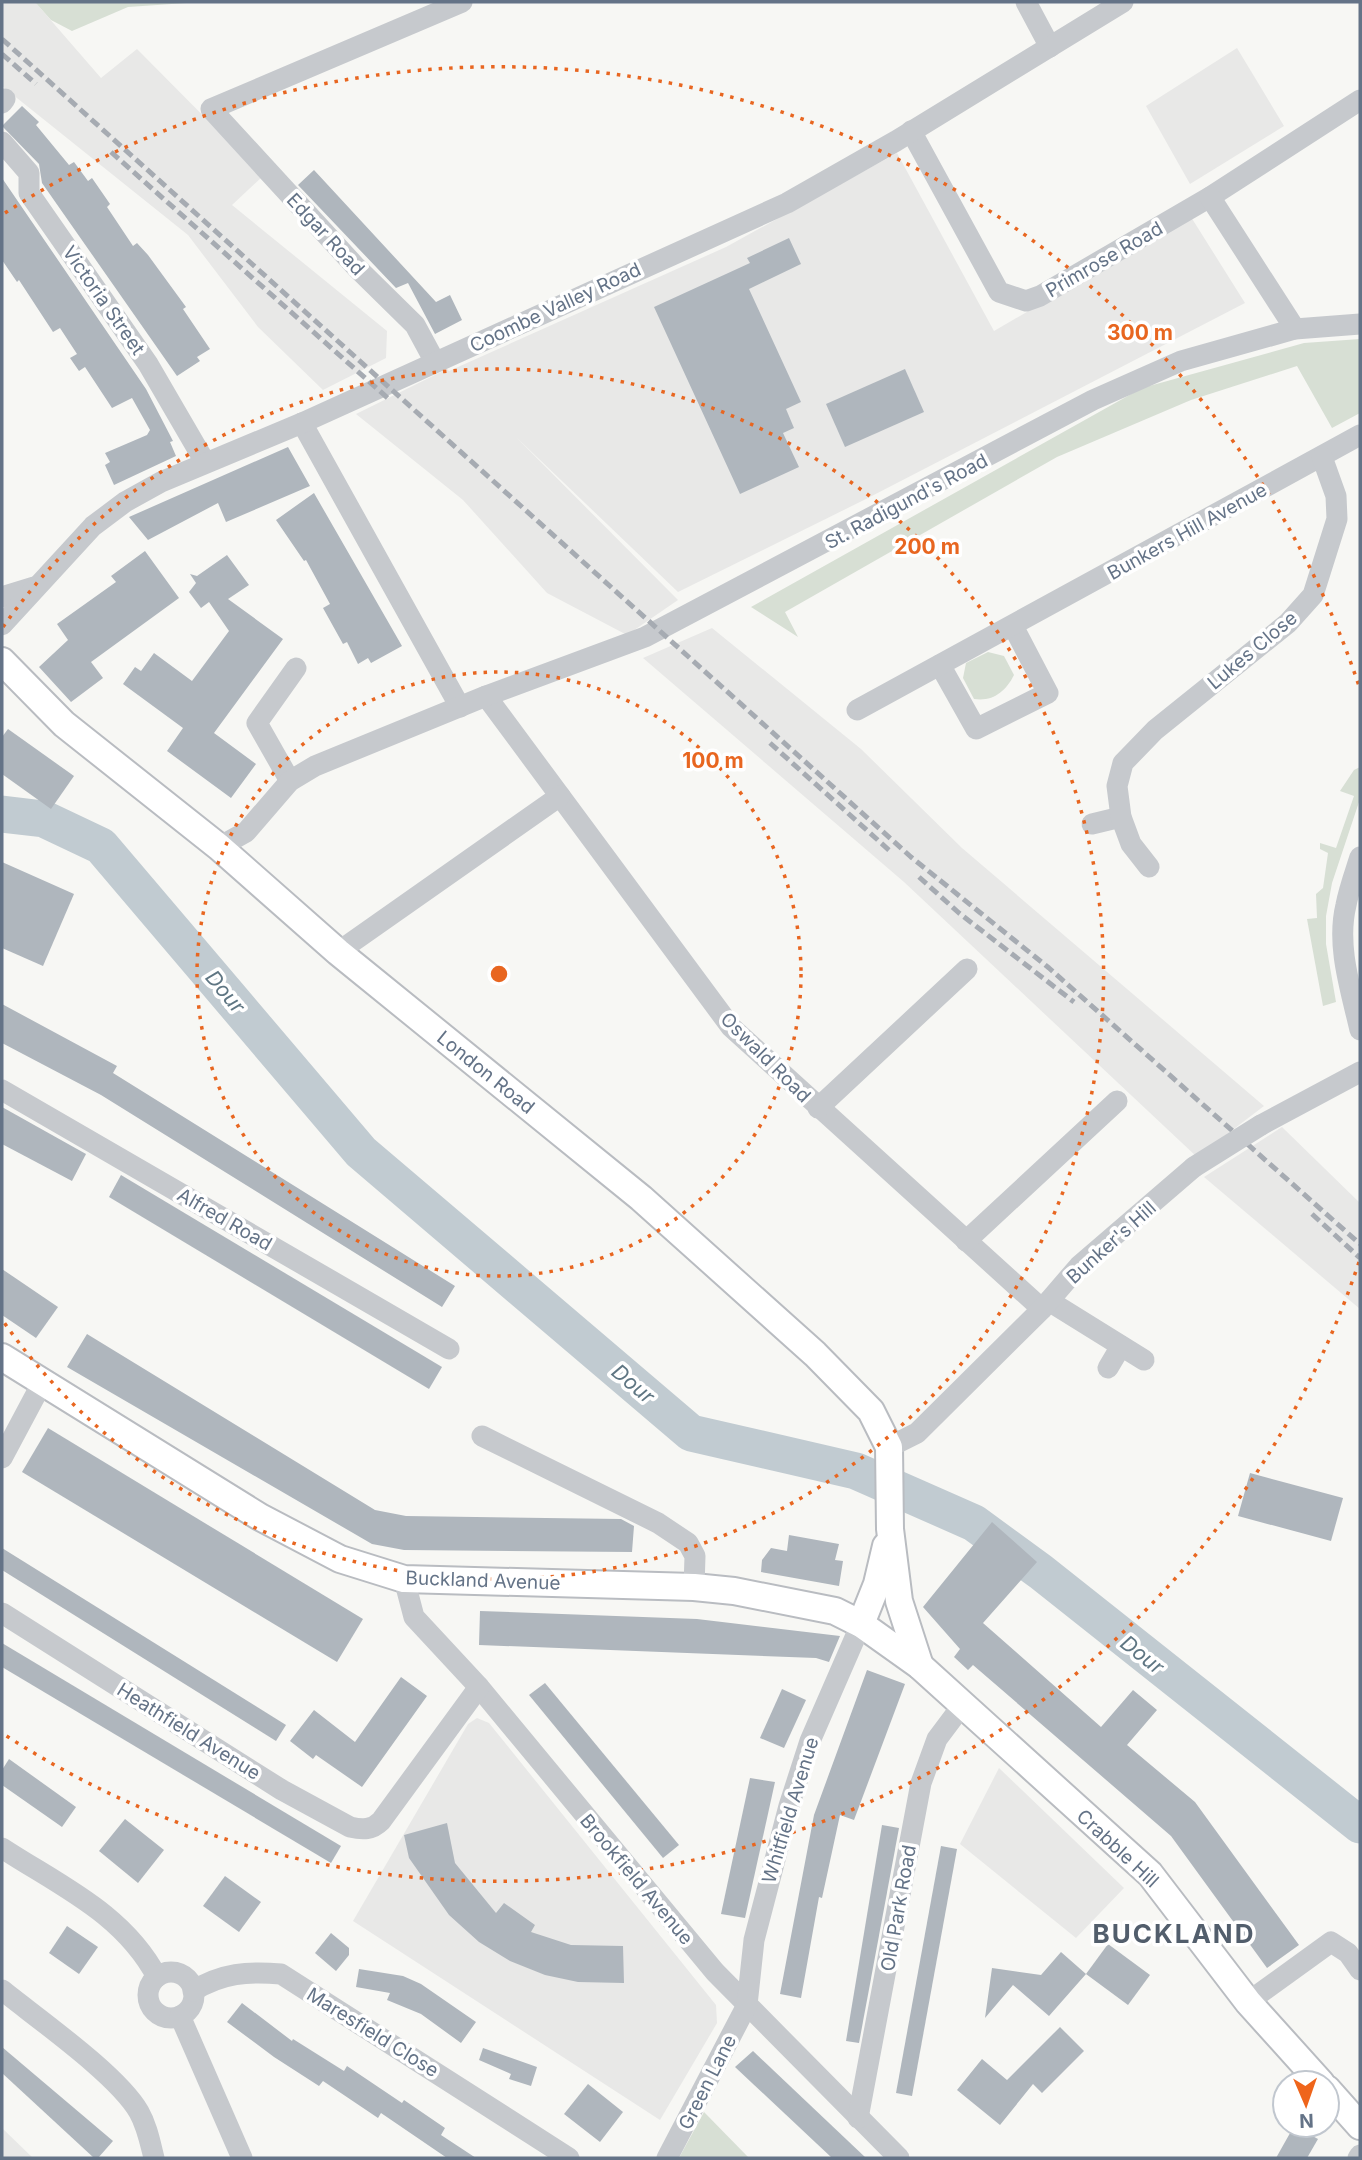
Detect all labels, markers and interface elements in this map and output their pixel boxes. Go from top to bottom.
street label: Edgar Road [282,189,369,280]
street label: Primrose Road [1042,217,1167,302]
street label: Victoria Street [58,241,150,359]
street label: Coombe Valley Road [466,258,644,357]
text: 300 m [1107,320,1173,345]
street label: St. Radigund's Road [821,449,992,554]
street label: Bunkers Hill Avenue [1104,478,1271,585]
text: 200 m [894,534,960,559]
street label: Lukes Close [1203,606,1302,694]
text: 100 m [682,748,744,773]
centre of rings [487,962,511,986]
water label: Dour [200,965,251,1019]
street label: Oswald Road [716,1007,816,1107]
street label: London Road [432,1026,539,1119]
street label: Alfred Road [173,1183,276,1256]
street label: Bunker's Hill [1062,1196,1161,1288]
water label: Dour [607,1359,661,1409]
street label: Buckland Avenue [405,1566,561,1595]
water label: Dour [1116,1630,1170,1680]
street label: Heathfield Avenue [113,1678,265,1785]
street label: Whitfield Avenue [757,1734,824,1886]
street label: Crabble Hill [1072,1805,1164,1892]
street label: Brookfield Avenue [575,1809,698,1949]
street label: Old Park Road [876,1843,921,1973]
district label: BUCKLAND [1093,1918,1255,1949]
street label: Maresfield Close [303,1983,443,2082]
street label: Green Lane [674,2031,741,2134]
north arrow [1271,2069,1341,2139]
text: N [1299,2109,1314,2132]

